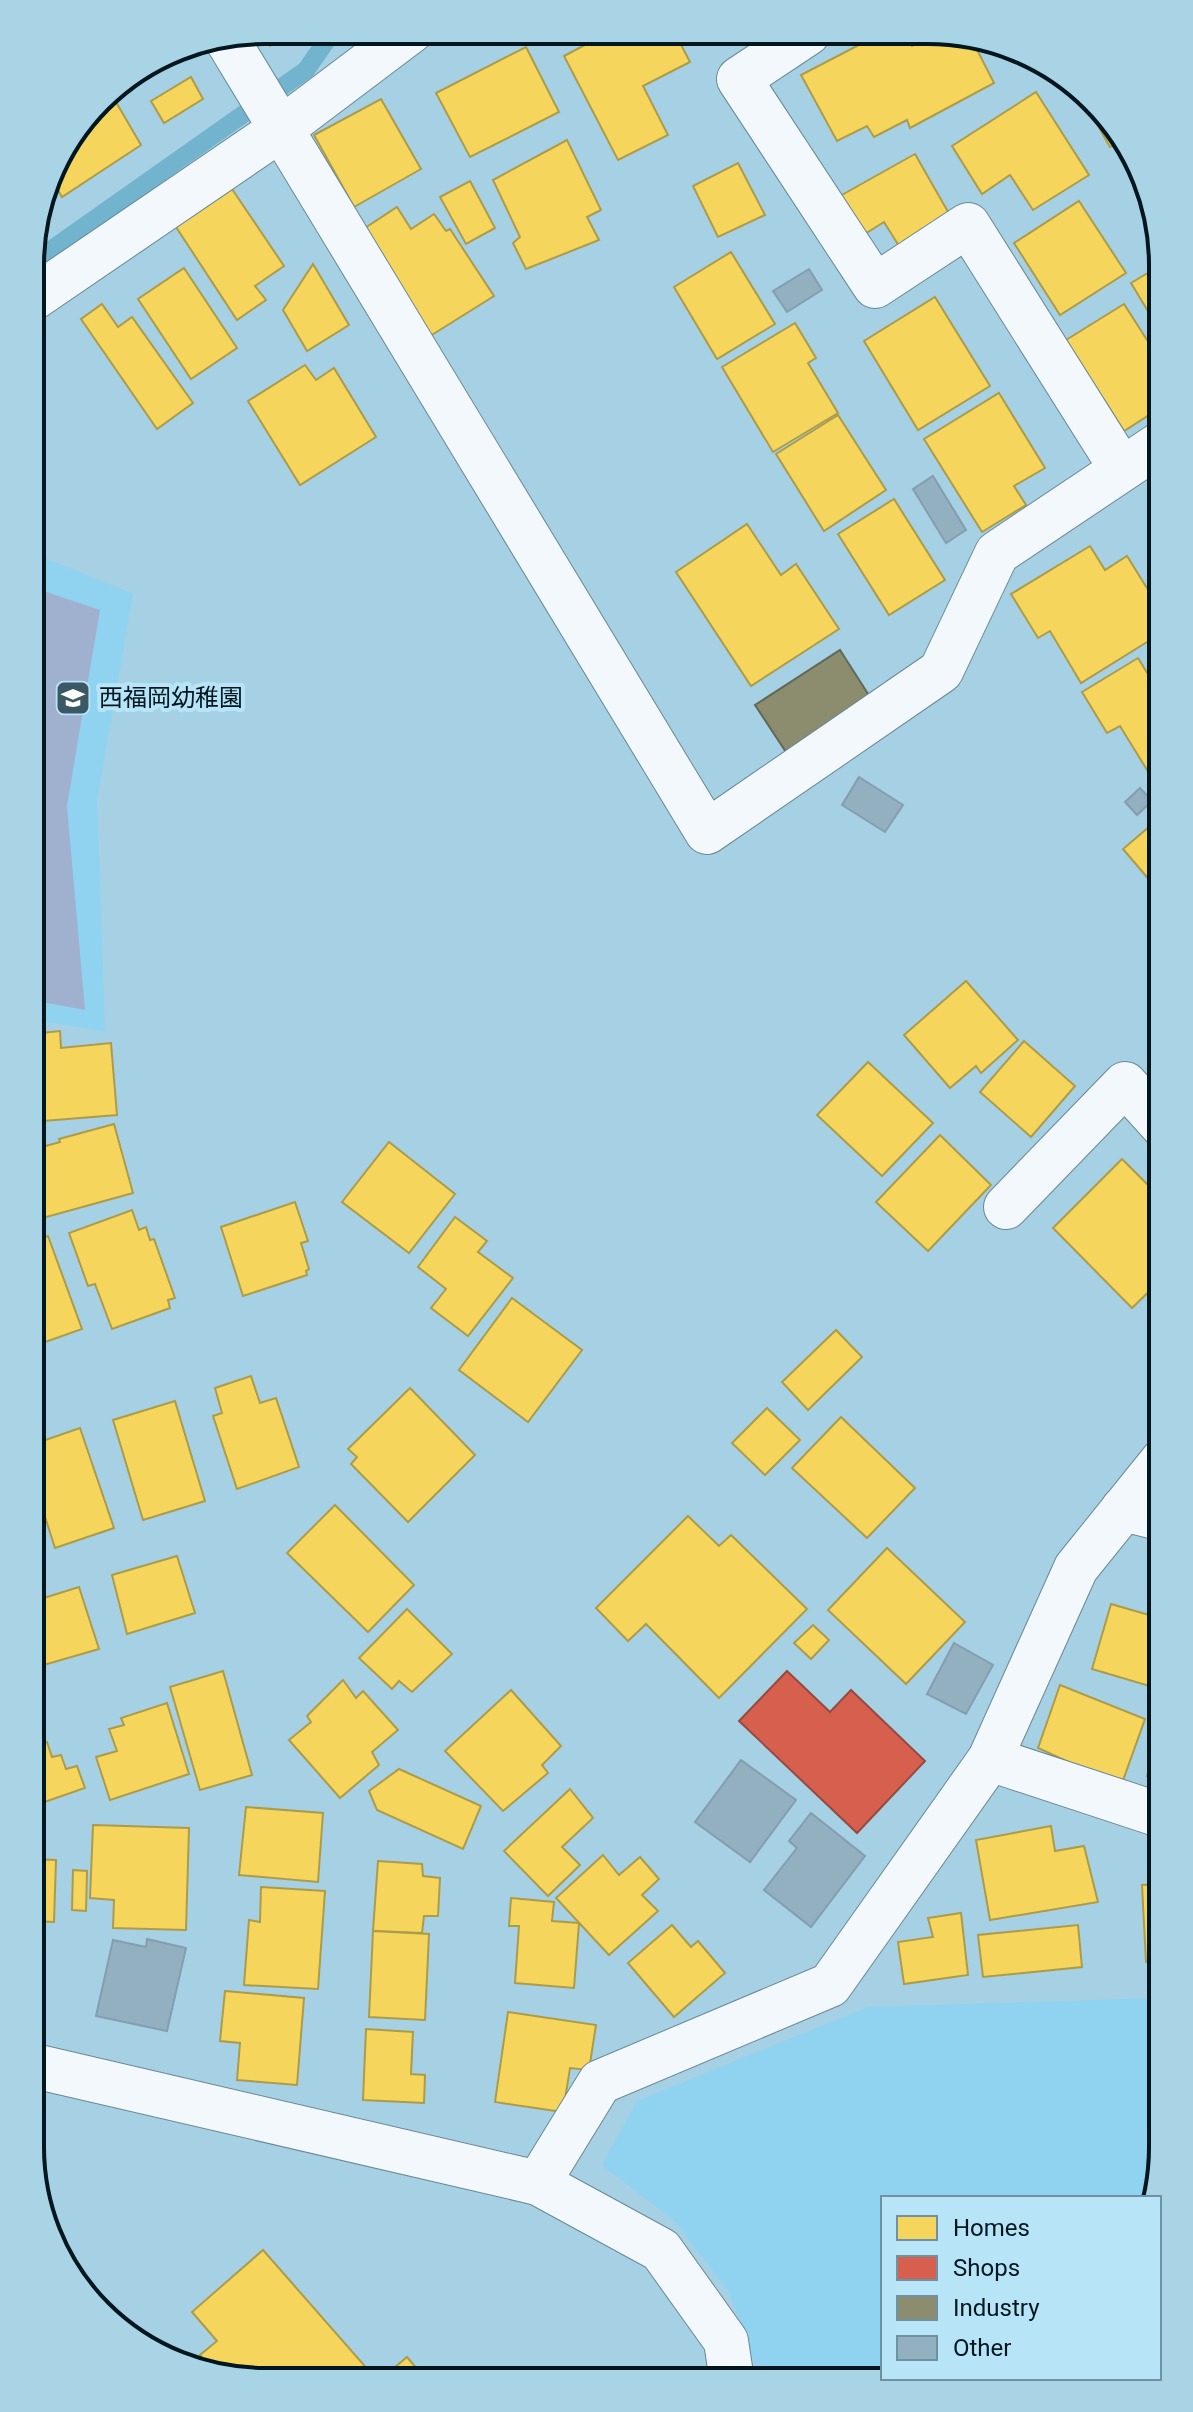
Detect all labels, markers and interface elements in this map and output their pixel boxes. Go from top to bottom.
school or university icon: 西福岡幼稚園 [54,679,92,717]
place label: 西福岡幼稚園 [99,684,243,712]
legend [881,2196,1161,2380]
text: Homes [953,2214,1030,2242]
text: Shops [953,2254,1020,2282]
text: Industry [953,2294,1040,2322]
text: Other [953,2334,1011,2362]

